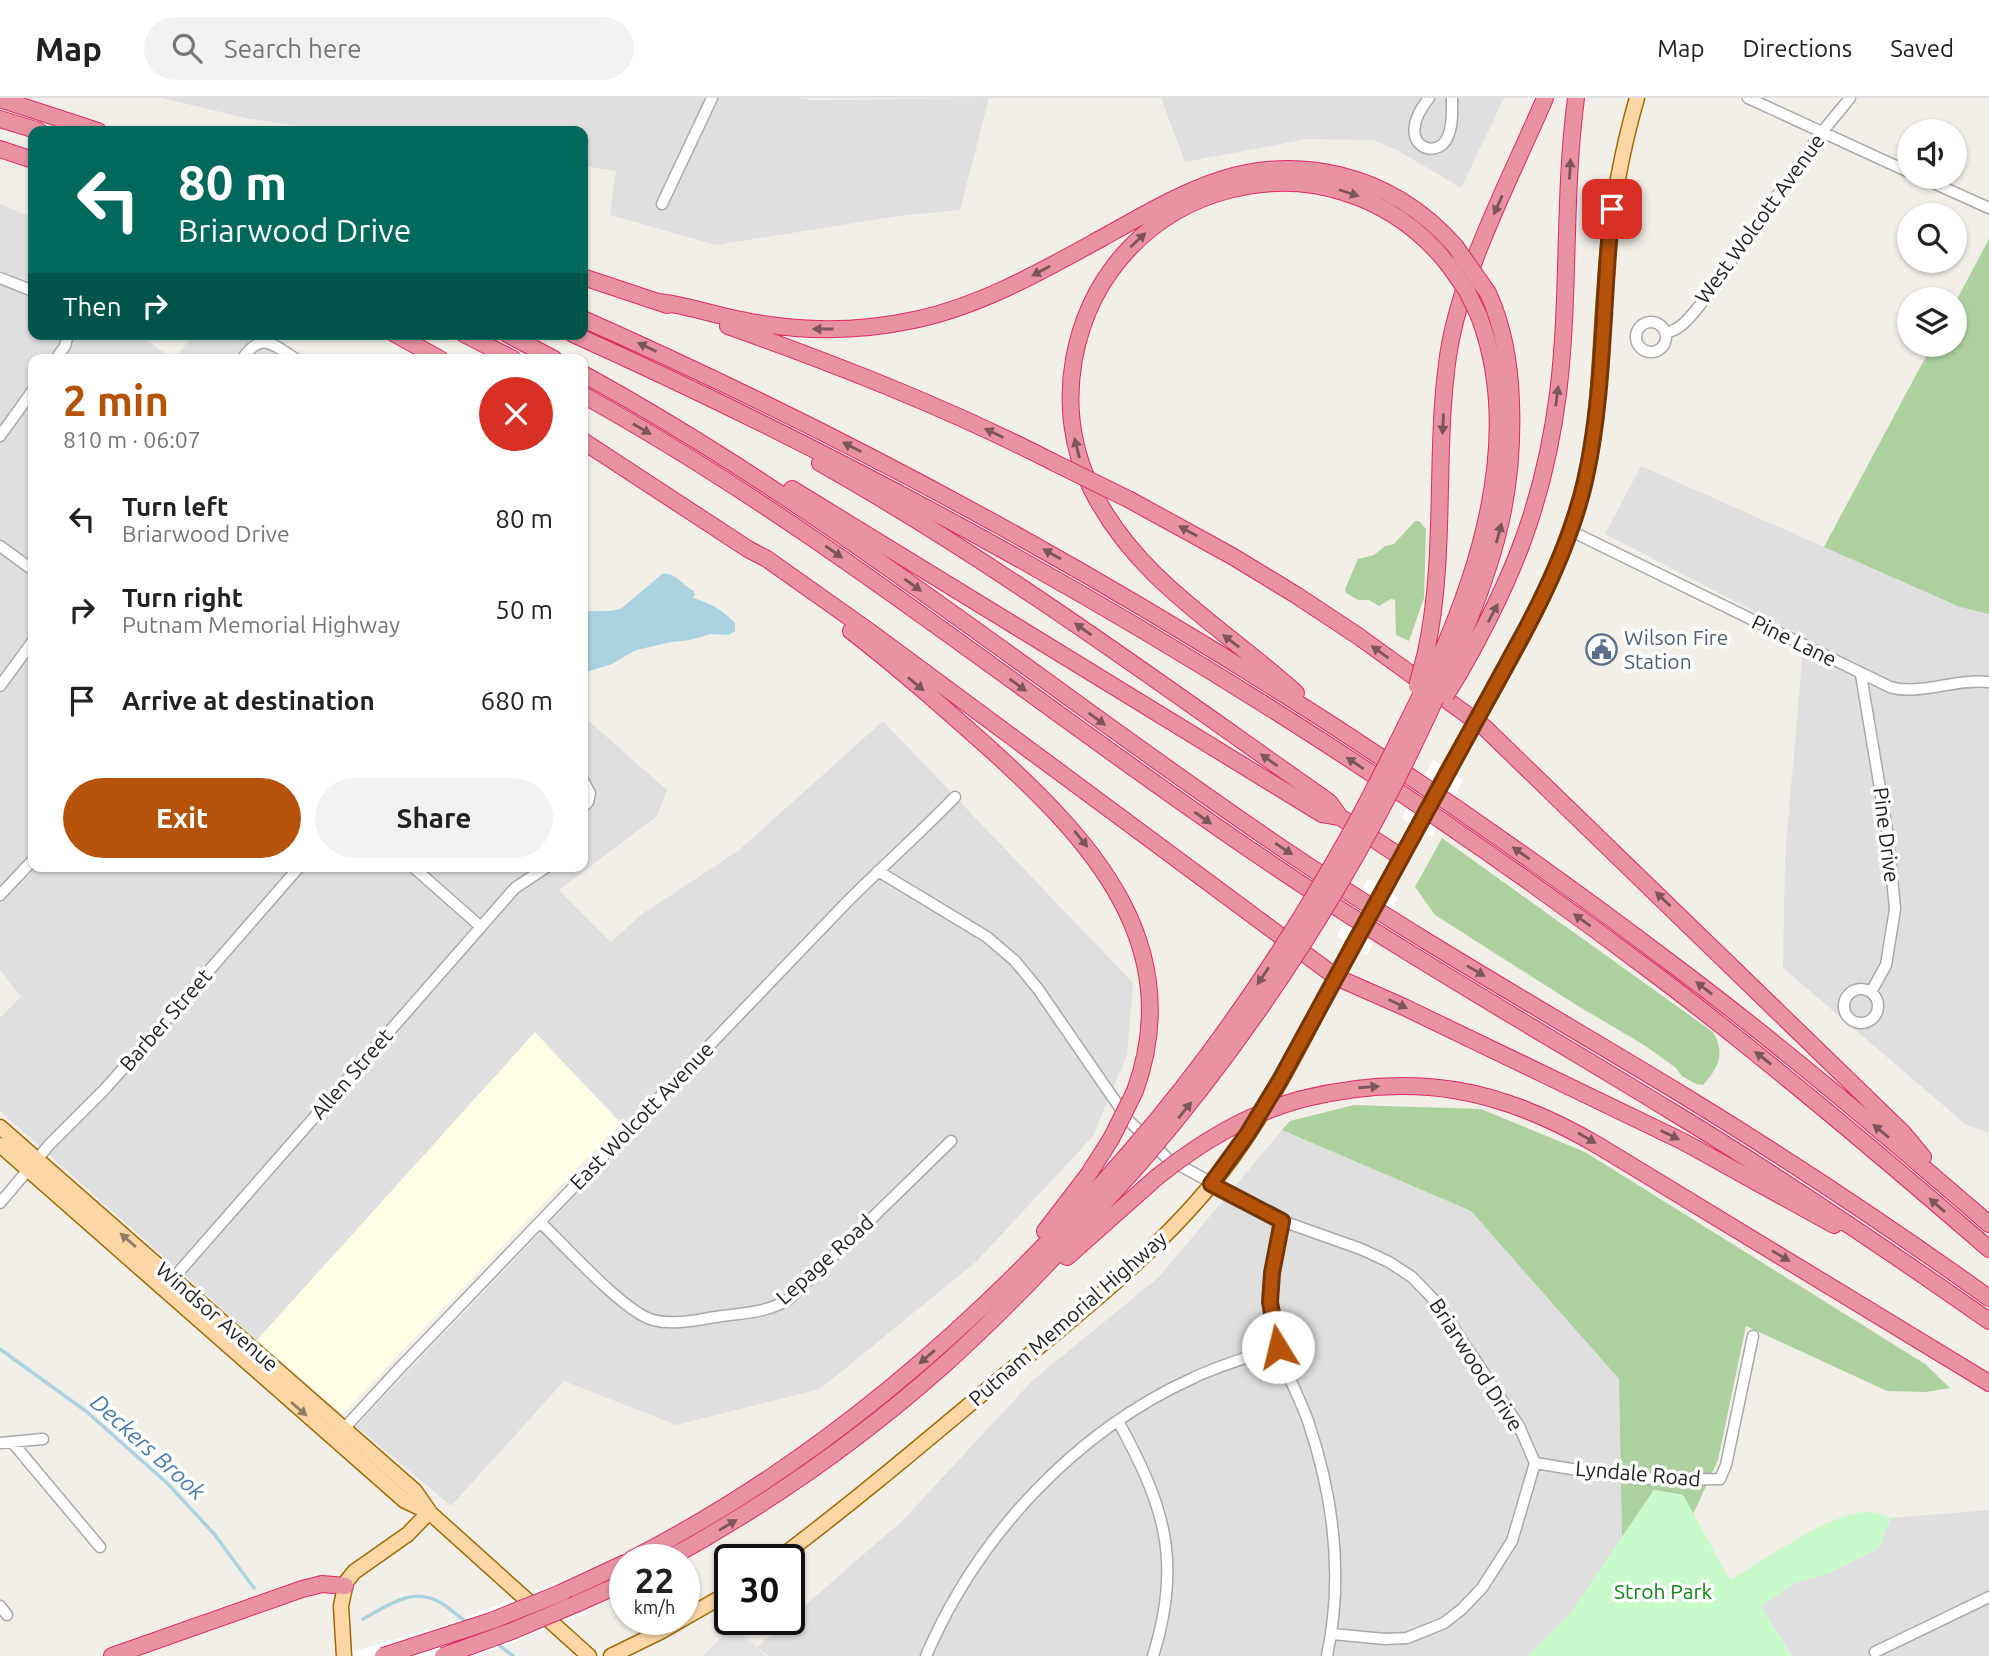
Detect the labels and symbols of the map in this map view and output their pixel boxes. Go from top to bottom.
street label: West Wolcott Avenue [1690,129,1829,308]
one-way arrow [1565,157,1576,179]
pin [1582,179,1642,239]
one-way arrow [1339,188,1360,199]
one-way arrow [1493,195,1504,216]
one-way arrow [1129,232,1146,248]
one-way arrow [1031,265,1051,277]
one-way arrow [812,323,834,335]
one-way arrow [637,342,657,353]
one-way arrow [1552,385,1563,407]
one-way arrow [1437,413,1448,435]
one-way arrow [632,423,652,435]
one-way arrow [984,428,1004,439]
one-way arrow [1071,437,1082,459]
one-way arrow [842,441,862,452]
one-way arrow [1494,522,1505,544]
one-way arrow [1178,525,1198,537]
one-way arrow [824,545,843,558]
one-way arrow [1042,549,1062,560]
one-way arrow [904,578,922,592]
one-way arrow [1488,603,1499,623]
street label: Pine Lane [1748,609,1841,671]
one-way arrow [1074,622,1092,636]
place label: Wilson Fire Station [1624,625,1728,673]
public building icon: Wilson Fire Station [1584,633,1618,667]
one-way arrow [1222,634,1240,649]
one-way arrow [1371,645,1390,659]
one-way arrow [906,676,924,691]
one-way arrow [1009,678,1027,692]
one-way arrow [1088,711,1106,725]
one-way arrow [1260,753,1278,767]
one-way arrow [1346,756,1364,770]
street label: Pine Drive [1869,786,1905,884]
one-way arrow [1194,811,1212,825]
one-way arrow [1073,830,1088,848]
one-way arrow [1274,842,1293,855]
one-way arrow [1512,846,1530,860]
one-way arrow [1654,891,1671,908]
one-way arrow [1573,913,1591,927]
street label: Barber Street [114,963,216,1075]
one-way arrow [1466,965,1485,977]
one-way arrow [1256,967,1270,985]
one-way arrow [1695,982,1713,996]
one-way arrow [1388,999,1408,1010]
street label: Allen Street [306,1023,397,1123]
street label: East Wolcott Avenue [565,1037,718,1194]
one-way arrow [1754,1052,1772,1066]
one-way arrow [1358,1081,1380,1092]
one-way arrow [1178,1102,1193,1120]
one-way arrow [1872,1123,1890,1139]
one-way arrow [1660,1129,1680,1140]
one-way arrow [1577,1132,1596,1144]
one-way arrow [1929,1197,1946,1213]
street label: Lepage Road [771,1209,878,1309]
street label: Putnam Memorial Highway [964,1226,1171,1411]
one-way arrow [119,1232,137,1248]
one-way arrow [1772,1250,1791,1263]
street label: Windsor Avenue [152,1257,284,1376]
street label: Briarwood Drive [1425,1294,1529,1435]
position arrow [1241,1310,1315,1384]
one-way arrow [918,1349,935,1364]
water label: Deckers Brook [86,1389,211,1505]
one-way arrow [290,1401,308,1417]
street label: Lyndale Road [1574,1456,1702,1490]
one-way arrow [718,1519,737,1532]
speed limit sign: 30 [714,1544,805,1635]
park label: Stroh Park [1614,1579,1712,1603]

